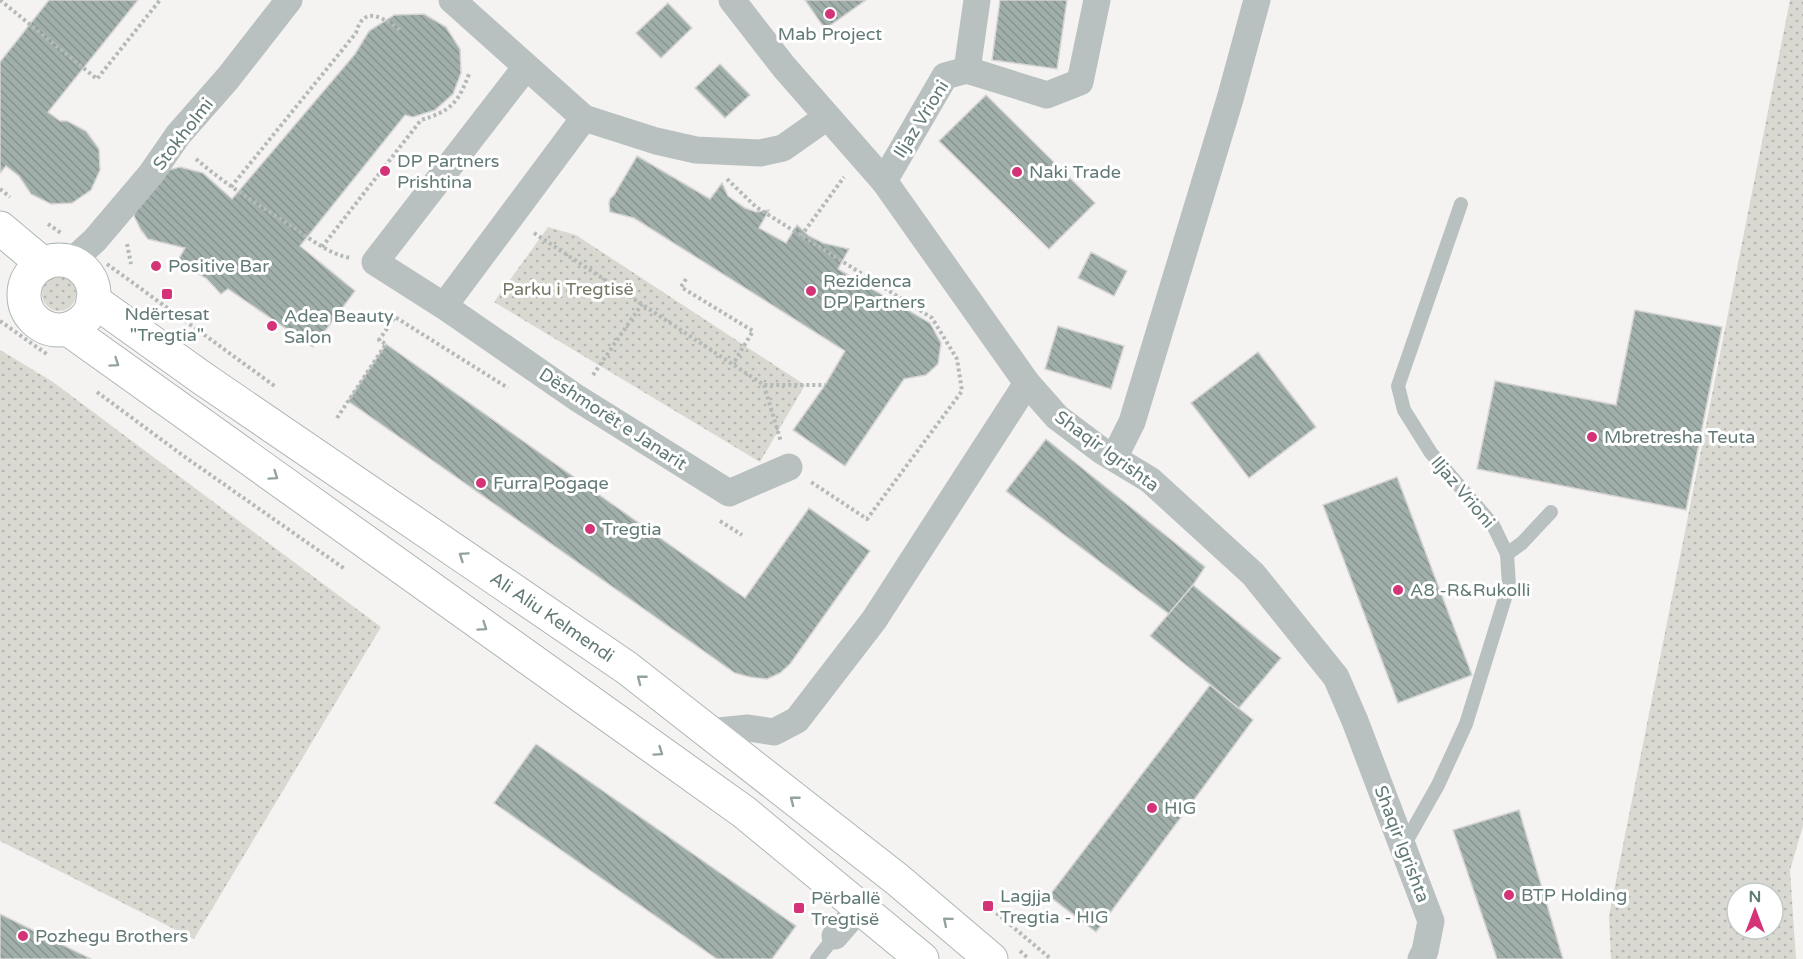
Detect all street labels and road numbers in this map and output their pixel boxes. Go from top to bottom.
street label: Iljaz Vrioni [889,76,953,162]
street label: Stokholmi [148,94,218,174]
street label: Dëshmorët e Janarit [535,363,691,475]
street label: Shaqir Igrishta [1051,406,1163,496]
street label: Iljaz Vrioni [1427,452,1499,532]
street label: Ali Aliu Kelmendi [486,567,618,667]
street label: Shaqir Igrishta [1370,782,1434,906]

